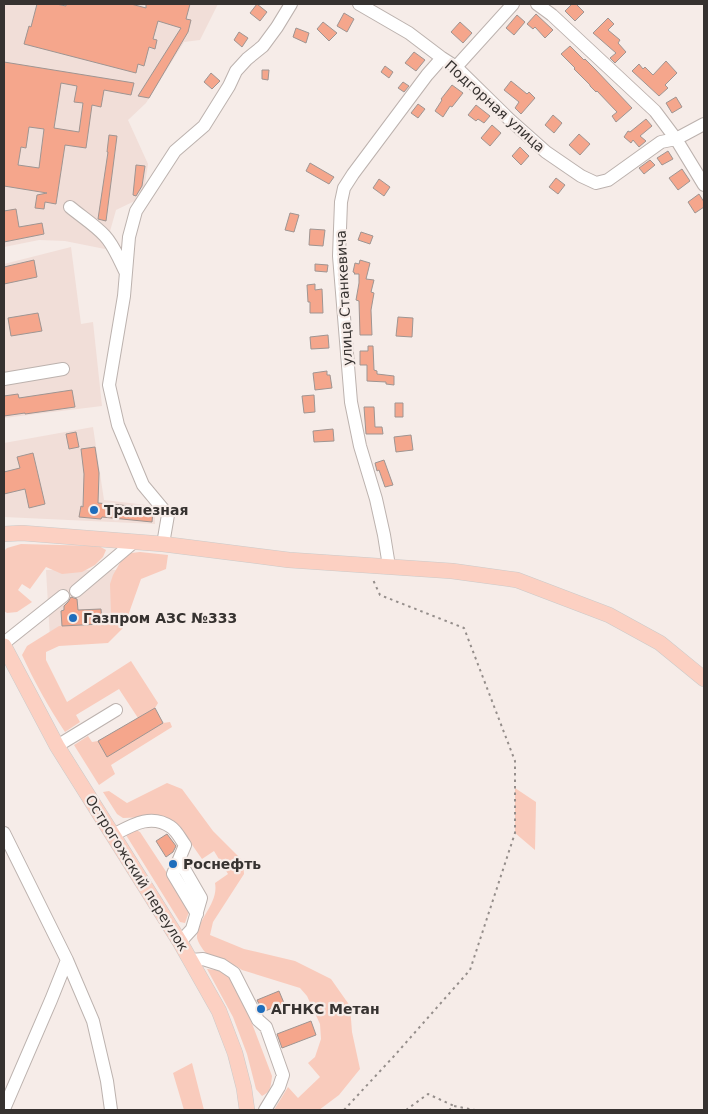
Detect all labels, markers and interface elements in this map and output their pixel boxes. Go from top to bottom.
street label: Подгорная улица [442,57,548,155]
street label: улица Станкевича [332,230,356,366]
place label: Трапезная [104,502,188,518]
marker: Трапезная [88,504,100,516]
place label: Газпром АЗС №333 [83,610,237,626]
marker: Газпром АЗС №333 [67,612,79,624]
street label: Острогожский переулок [82,792,192,954]
place label: Роснефть [183,856,261,872]
marker: Роснефть [167,858,179,870]
place label: АГНКС Метан [271,1001,380,1017]
marker: АГНКС Метан [255,1003,267,1015]

